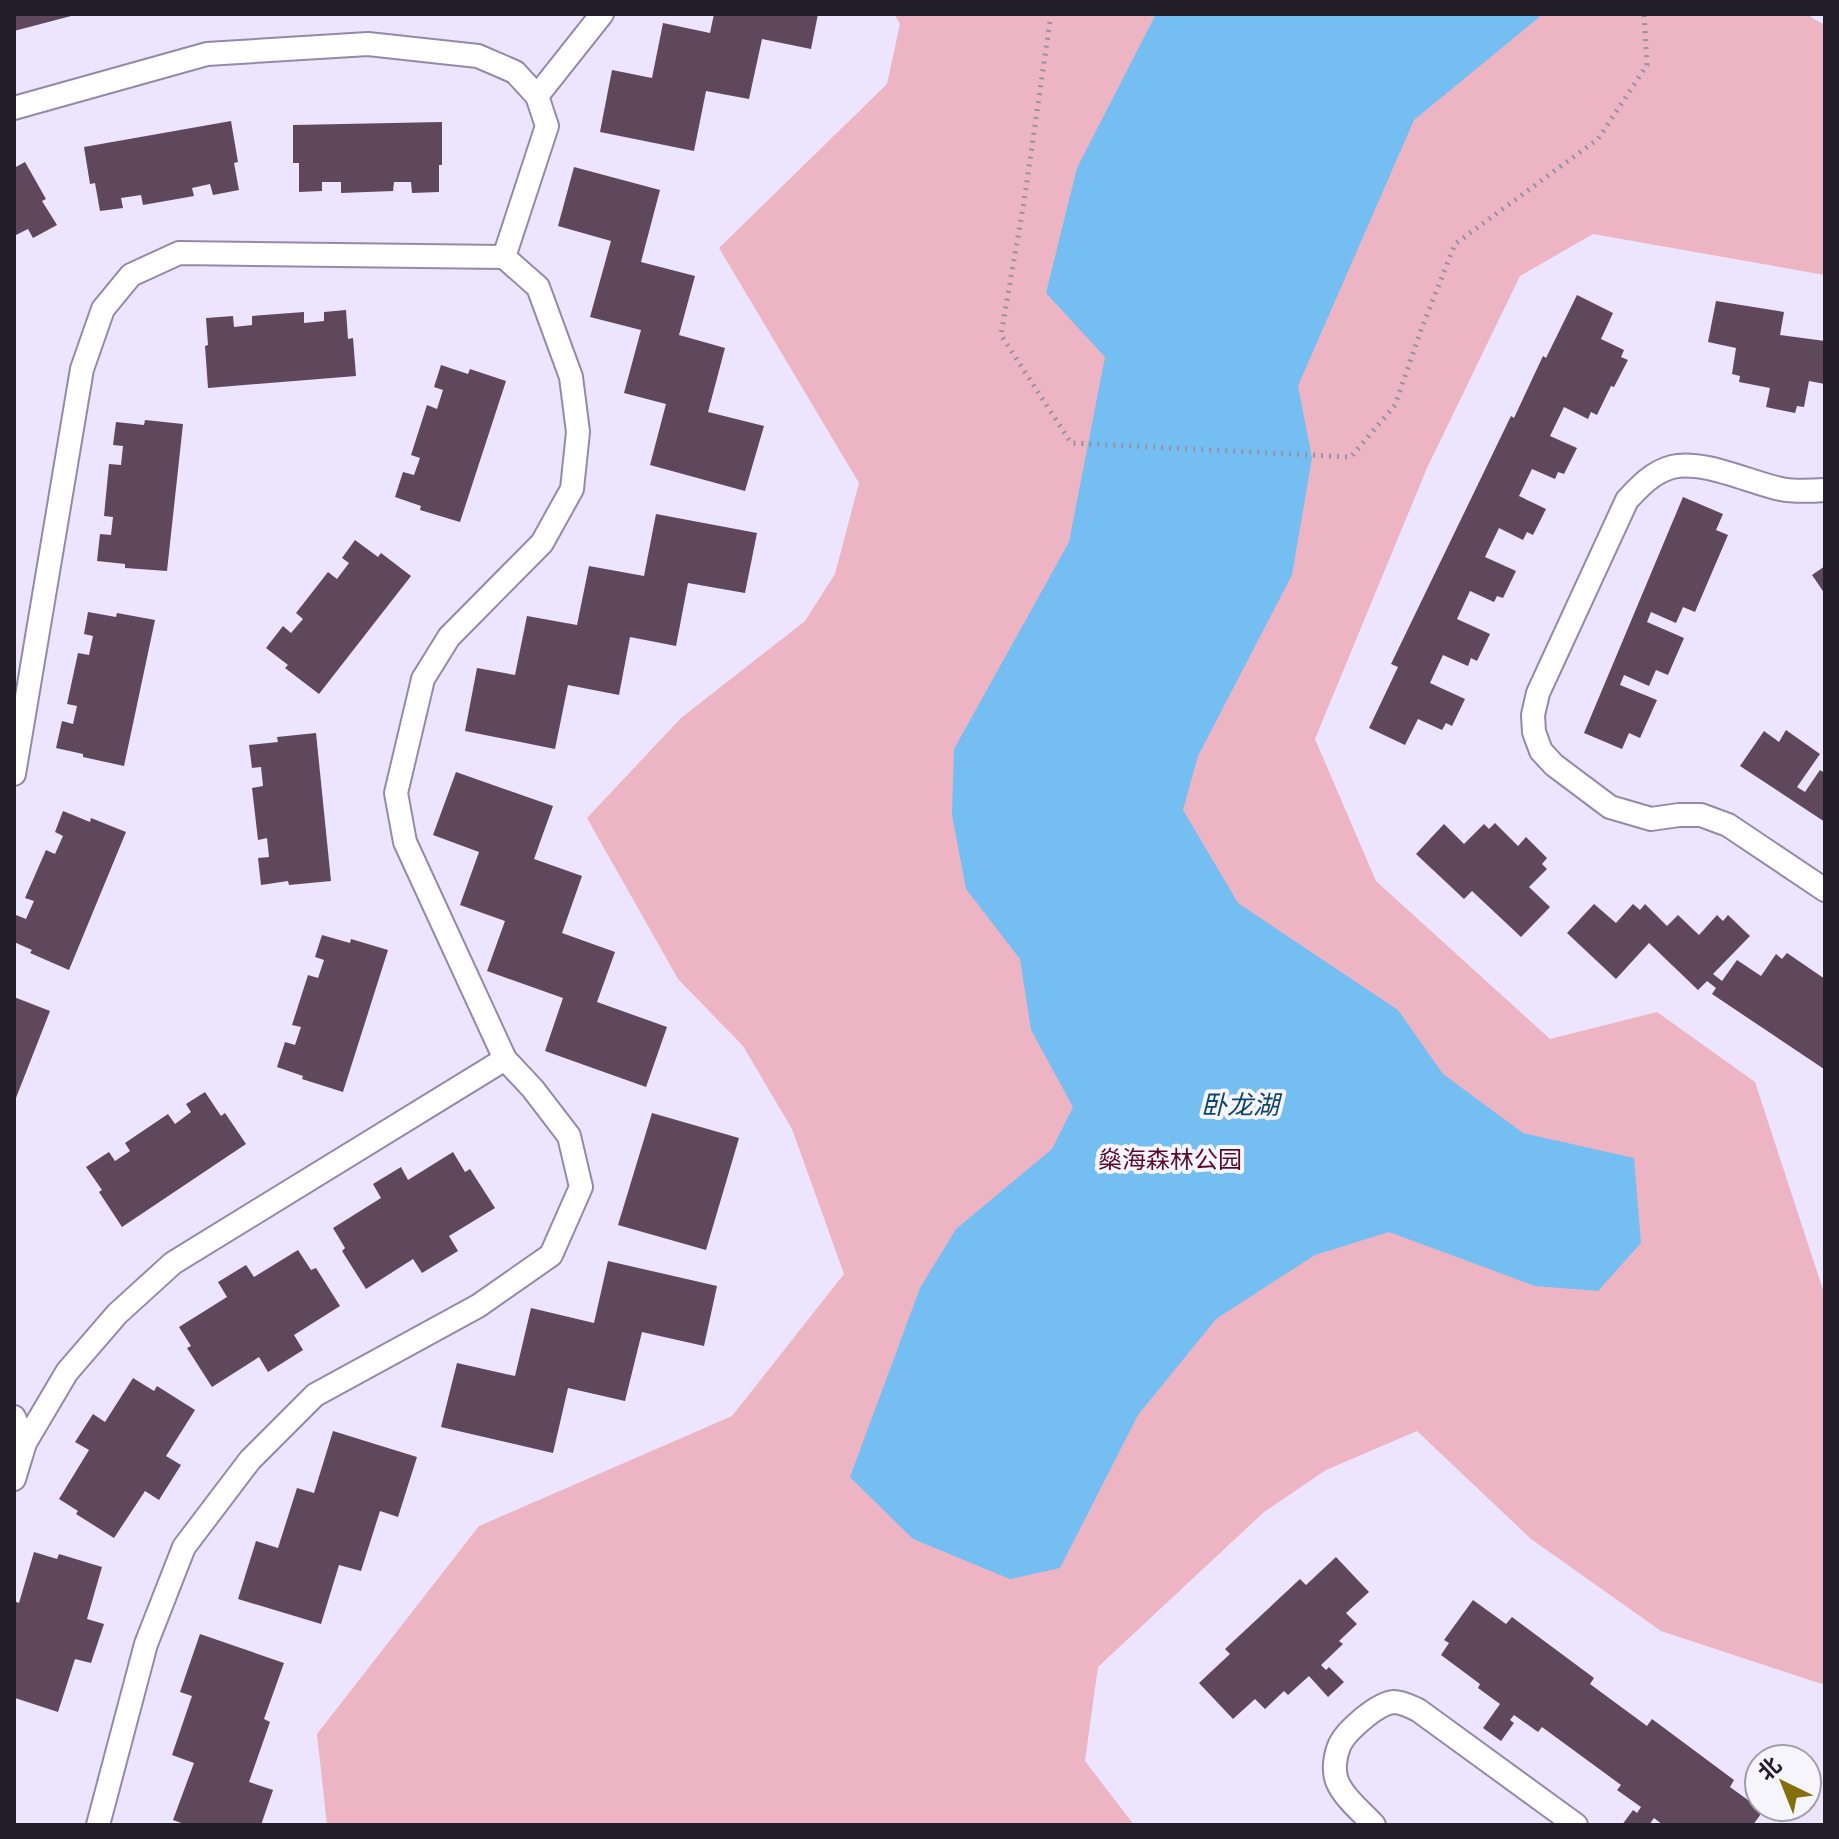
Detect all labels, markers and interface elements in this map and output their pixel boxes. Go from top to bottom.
water label: 卧龙湖 [1201,1090,1283,1121]
park label: 燊海森林公园 [1098,1146,1242,1175]
north arrow [1743,1743,1823,1823]
text: 北 [1753,1752,1787,1786]

